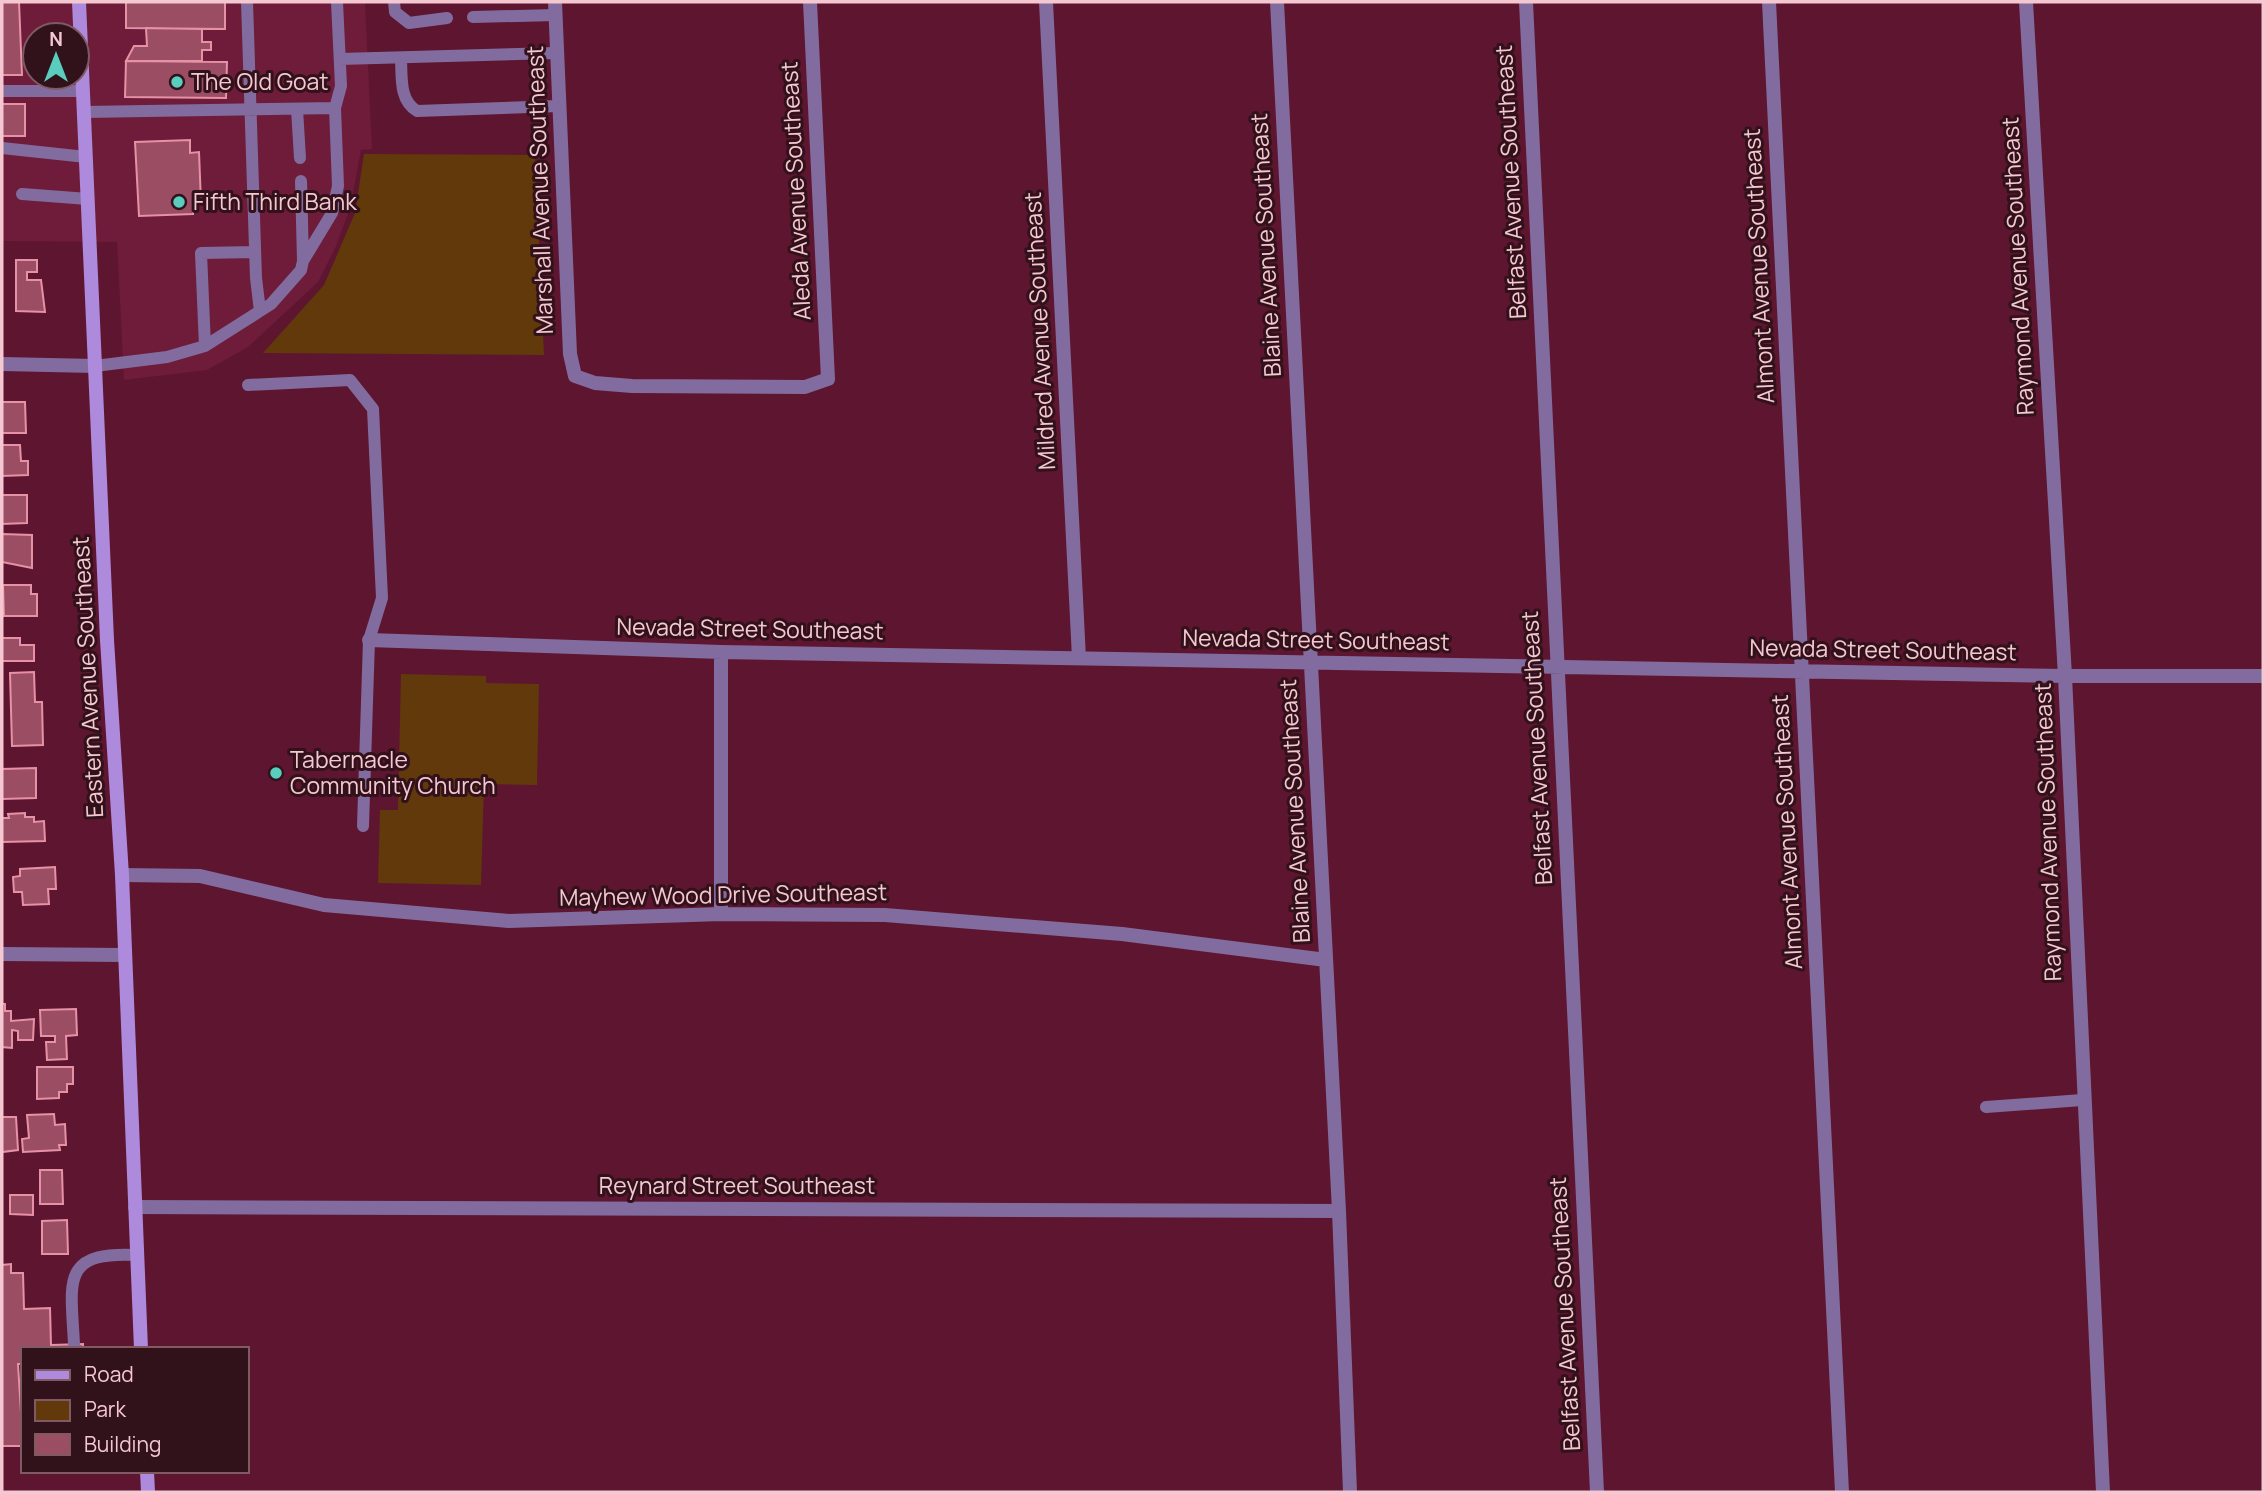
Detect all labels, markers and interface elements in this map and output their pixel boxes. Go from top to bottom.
north arrow [21,21,91,91]
text: N [49,26,63,52]
street label: Belfast Avenue Southeast [1487,44,1533,320]
street label: Marshall Avenue Southeast [518,45,560,335]
street label: Aleda Avenue Southeast [772,61,818,321]
place label: The Old Goat [191,65,328,97]
marker: The Old Goat [169,74,185,90]
street label: Blaine Avenue Southeast [1242,112,1288,378]
street label: Raymond Avenue Southeast [1993,116,2041,416]
street label: Almont Avenue Southeast [1735,128,1781,404]
place label: Fifth Third Bank [193,185,357,217]
street label: Mildred Avenue Southeast [1016,191,1062,471]
marker: Fifth Third Bank [171,194,187,210]
street label: Eastern Avenue Southeast [64,536,110,819]
street label: Nevada Street Southeast [616,610,884,646]
street label: Belfast Avenue Southeast [1513,610,1559,886]
street label: Nevada Street Southeast [1182,621,1450,657]
street label: Nevada Street Southeast [1749,631,2017,667]
street label: Blaine Avenue Southeast [1271,678,1317,944]
street label: Raymond Avenue Southeast [2026,682,2068,982]
street label: Almont Avenue Southeast [1763,694,1809,970]
place label: Tabernacle Community Church [290,743,496,801]
marker: Tabernacle Community Church [268,765,284,781]
street label: Mayhew Wood Drive Southeast [559,875,887,913]
street label: Reynard Street Southeast [599,1169,875,1201]
street label: Belfast Avenue Southeast [1541,1176,1587,1452]
legend [21,1347,248,1473]
text: Road [84,1360,134,1388]
text: Park [84,1395,126,1423]
text: Building [84,1430,161,1458]

